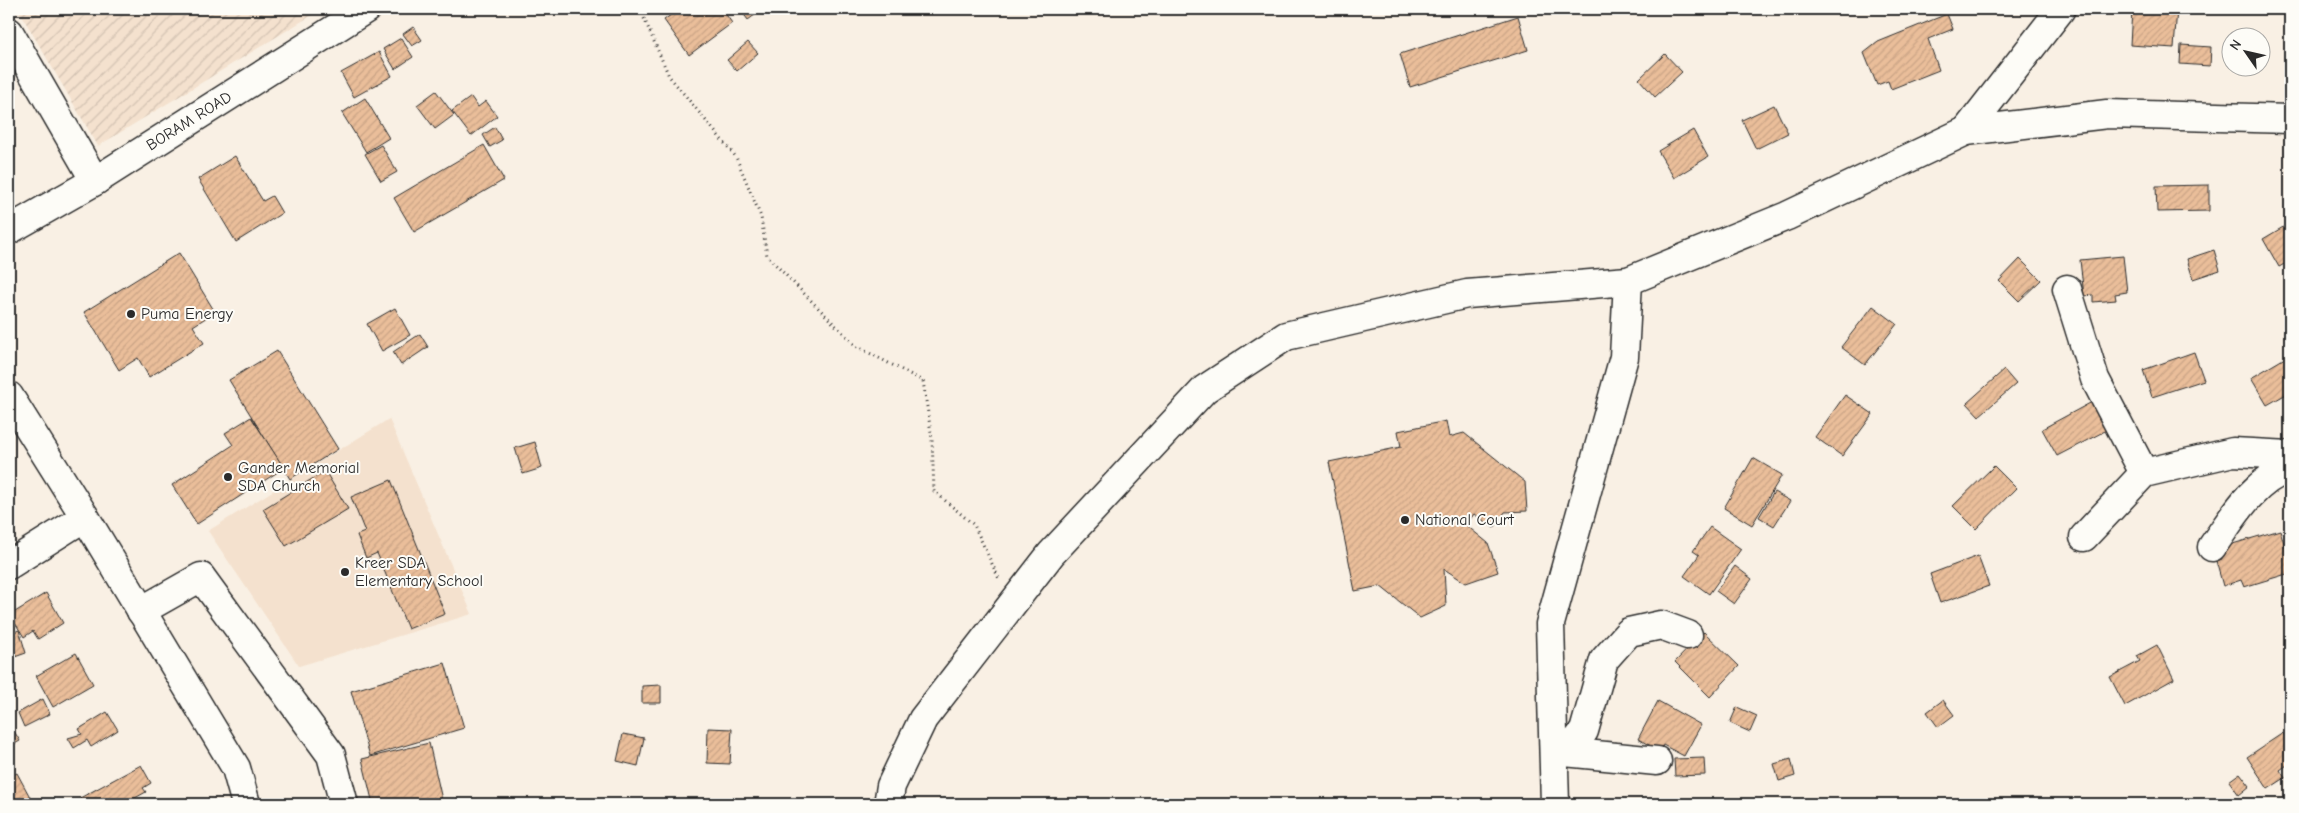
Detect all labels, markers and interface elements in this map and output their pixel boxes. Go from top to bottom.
north arrow [2222,28,2272,78]
text: N [2226,36,2245,54]
street label: BORAM ROAD [143,88,235,154]
place label: Puma Energy [141,305,234,323]
marker: Puma Energy [125,308,137,320]
place label: Gander Memorial SDA Church [238,459,360,495]
marker: Gander Memorial SDA Church [222,471,234,483]
place label: National Court [1415,511,1514,529]
marker: National Court [1399,514,1411,526]
place label: Kreer SDA Elementary School [355,554,483,590]
marker: Kreer SDA Elementary School [339,566,351,578]

